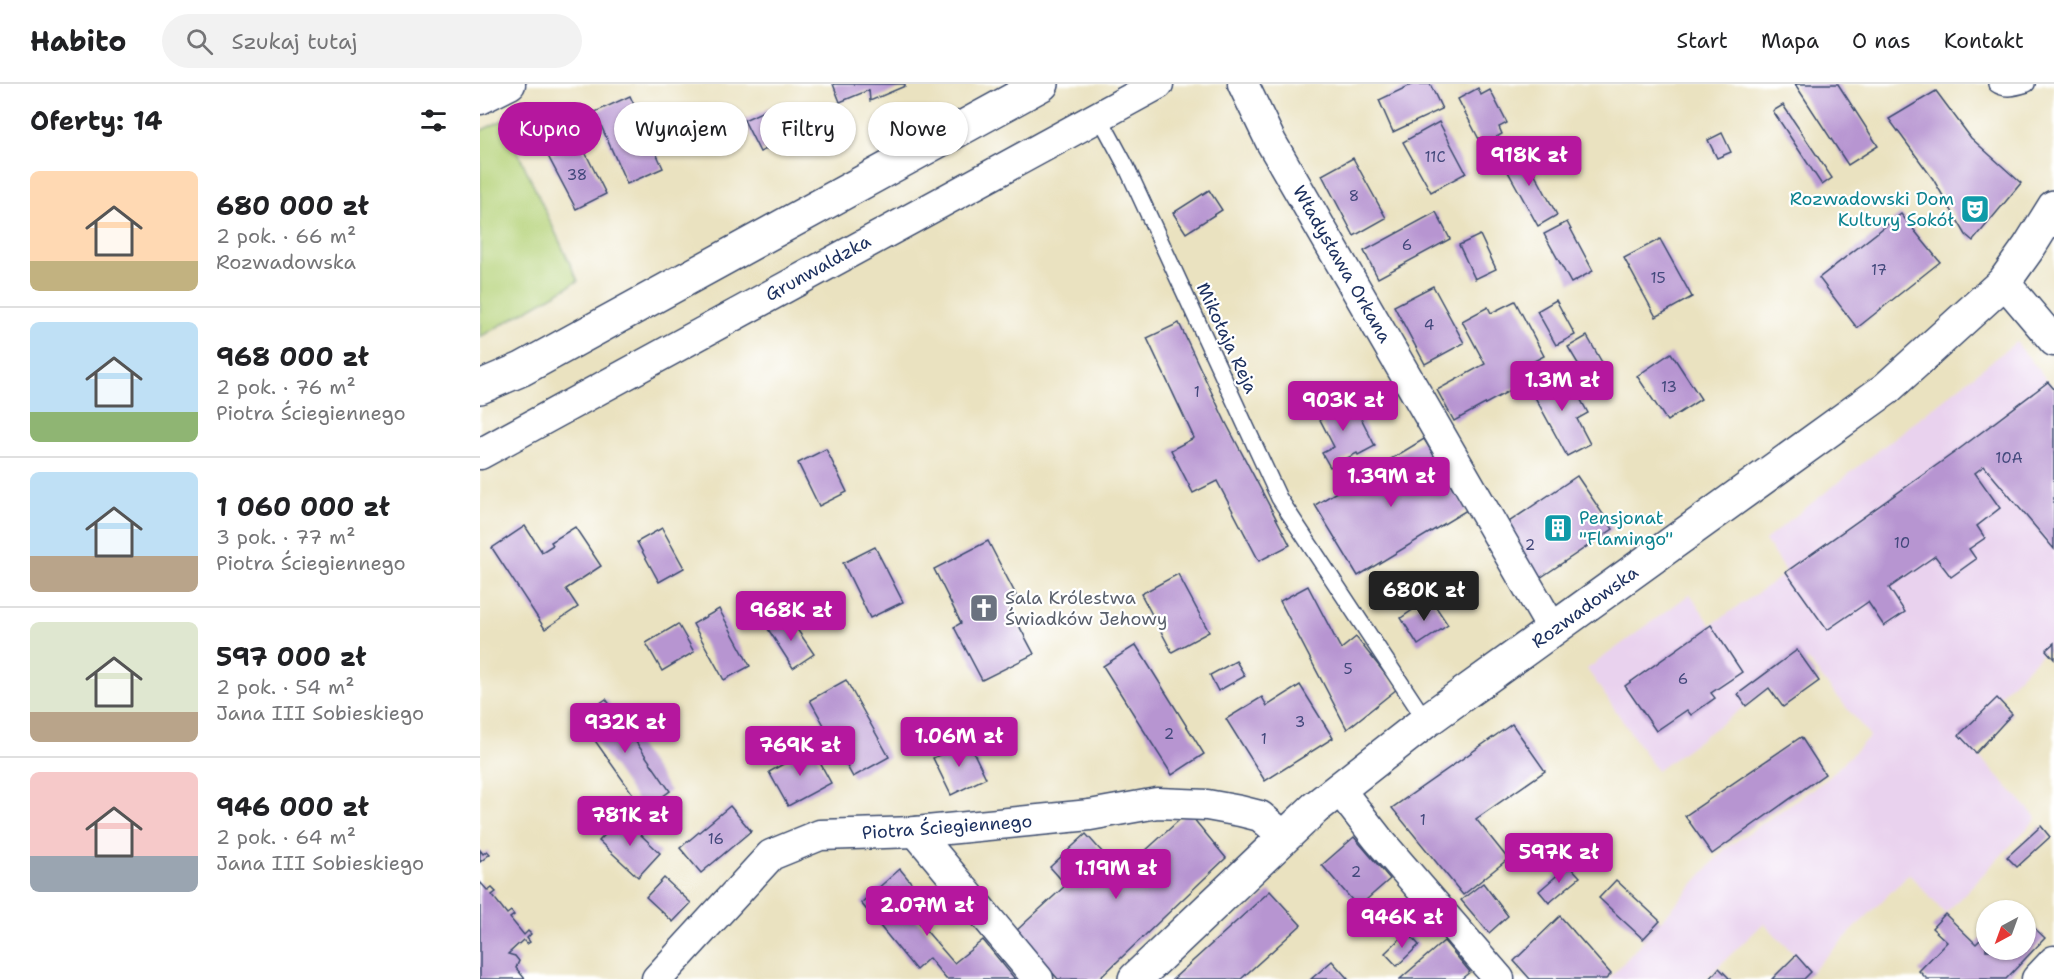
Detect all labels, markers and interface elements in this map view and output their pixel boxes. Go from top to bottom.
search box [162,14,582,68]
text: Habito [30,22,126,60]
icon: search [183,25,216,58]
text: Szukaj tutaj [231,27,357,56]
text: Start [1677,27,1728,55]
text: Mapa [1761,27,1819,55]
text: O nas [1852,27,1911,55]
text: Kontakt [1944,27,2024,55]
chip: Kupno [498,102,602,156]
chip: Wynajem [614,102,748,156]
chip: Filtry [760,102,856,156]
chip: Nowe [868,102,968,156]
text: Oferty: 14 [30,103,163,138]
icon: filters [417,104,450,137]
pin: 918K zł [1474,136,1584,187]
text: 918K zł [1490,142,1568,168]
house number: 11C [1424,147,1446,167]
house number: 38 [567,165,587,185]
street label: Władysława Orkana [1287,181,1397,347]
house number: 8 [1349,186,1359,206]
place label: Rozwadowski Dom Kultury Sokół [1790,187,1954,232]
text: 680 000 zł [216,188,369,223]
theatre icon: Rozwadowski Dom Kultury Sokół [1959,193,1991,225]
icon: home [78,195,150,267]
text: 2 pok. · 66 m² [216,223,356,249]
street label: Grunwaldzka [761,229,875,307]
house number: 6 [1402,235,1412,255]
text: Rozwadowska [216,249,356,275]
house number: 17 [1871,260,1887,280]
house number: 15 [1650,268,1666,288]
street label: Mikołaja Reja [1191,279,1263,397]
house number: 4 [1424,315,1434,335]
text: 968 000 zł [216,339,369,374]
icon: home [78,346,150,418]
pin: 1.3M zł [1507,361,1617,412]
text: 1.3M zł [1524,367,1600,393]
text: 2 pok. · 76 m² [216,374,356,400]
house number: 13 [1661,377,1677,397]
pin: 903K zł [1288,381,1398,432]
house number: 1 [1194,382,1200,402]
text: 903K zł [1302,387,1384,413]
text: Piotra Ściegiennego [216,400,406,426]
house number: 10A [1995,448,2023,468]
pin: 1.39M zł [1329,457,1453,508]
text: 1.39M zł [1347,463,1435,489]
text: 1 060 000 zł [216,489,390,524]
icon: home [78,496,150,568]
place label: Pensjonat "Flamingo" [1579,506,1673,551]
building icon: Pensjonat "Flamingo" [1542,512,1574,544]
text: 3 pok. · 77 m² [216,524,355,550]
house number: 10 [1894,533,1910,553]
house number: 2 [1525,535,1535,555]
text: Piotra Ściegiennego [216,550,406,576]
street label: Rozwadowska [1527,560,1643,654]
pin: 680K zł [1369,571,1479,622]
text: 680K zł [1383,577,1465,603]
place label: Sala Królestwa Świadków Jehowy [1005,586,1167,631]
pin: 968K zł [736,591,846,642]
church icon: Sala Królestwa Świadków Jehowy [968,592,1000,624]
text: 968K zł [750,597,832,623]
text: 597 000 zł [216,639,366,674]
icon: home [78,646,150,718]
house number: 5 [1343,659,1353,679]
house number: 6 [1678,669,1688,689]
text: 2 pok. · 54 m² [216,674,354,700]
text: Jana III Sobieskiego [216,700,424,726]
pin: 932K zł [570,703,680,754]
text: 932K zł [584,709,666,735]
house number: 3 [1295,712,1305,732]
pin: 1.06M zł [897,717,1021,768]
text: 1.06M zł [915,723,1003,749]
house number: 2 [1164,724,1174,744]
pin: 769K zł [745,726,855,777]
house number: 1 [1261,729,1267,749]
text: 769K zł [759,732,841,758]
text: 946 000 zł [216,789,369,824]
icon: home [78,796,150,868]
pin: 781K zł [575,796,685,847]
text: 781K zł [591,802,669,828]
street label: Piotra Ściegiennego [861,809,1033,845]
house number: 1 [1420,810,1426,830]
text: 2 pok. · 64 m² [216,824,356,850]
house number: 16 [708,829,724,849]
pin: 597K zł [1504,833,1614,884]
text: 597K zł [1519,839,1599,865]
pin: 1.19M zł [1054,849,1178,900]
text: Jana III Sobieskiego [216,850,424,876]
text: 1.19M zł [1075,855,1157,881]
house number: 2 [1351,862,1361,882]
pin: 2.07M zł [865,886,989,937]
text: 2.07M zł [880,892,974,918]
pin: 946K zł [1347,898,1457,949]
north arrow [1976,900,2036,960]
map controls [1976,900,2036,960]
text: 946K zł [1361,904,1443,930]

